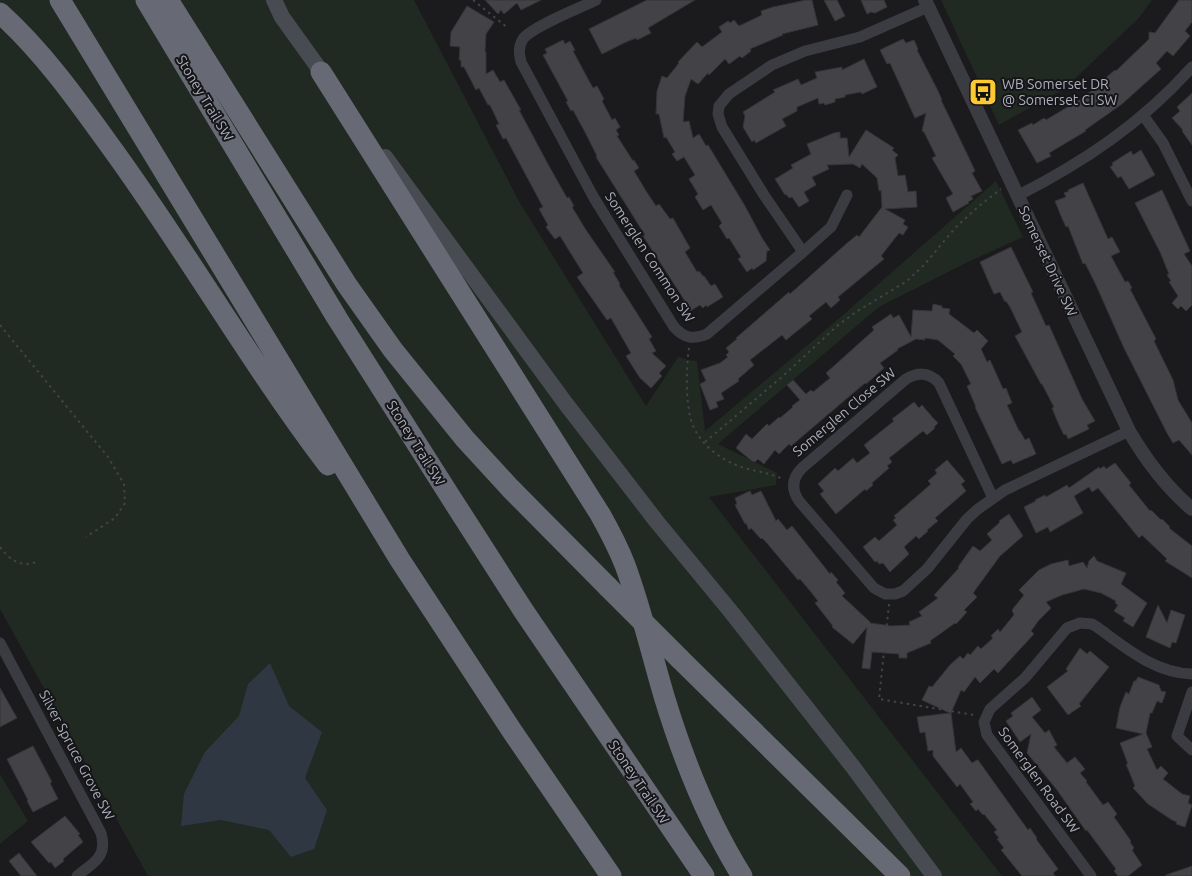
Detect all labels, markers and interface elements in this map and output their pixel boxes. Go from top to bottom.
street label: Stoney Trail SW [173,52,237,144]
place label: WB Somerset DR @ Somerset CI SW [1002,76,1117,108]
bus stop icon: WB Somerset DR @ Somerset CI SW [968,77,998,107]
street label: Somerglen Common SW [602,189,698,325]
street label: Somerset Drive SW [1015,203,1081,319]
street label: Somerglen Close SW [789,364,899,460]
street label: Stoney Trail SW [384,398,449,488]
street label: Silver Spruce Grove SW [36,687,118,823]
street label: Somerglen Road SW [995,724,1083,836]
street label: Stoney Trail SW [605,737,673,827]

